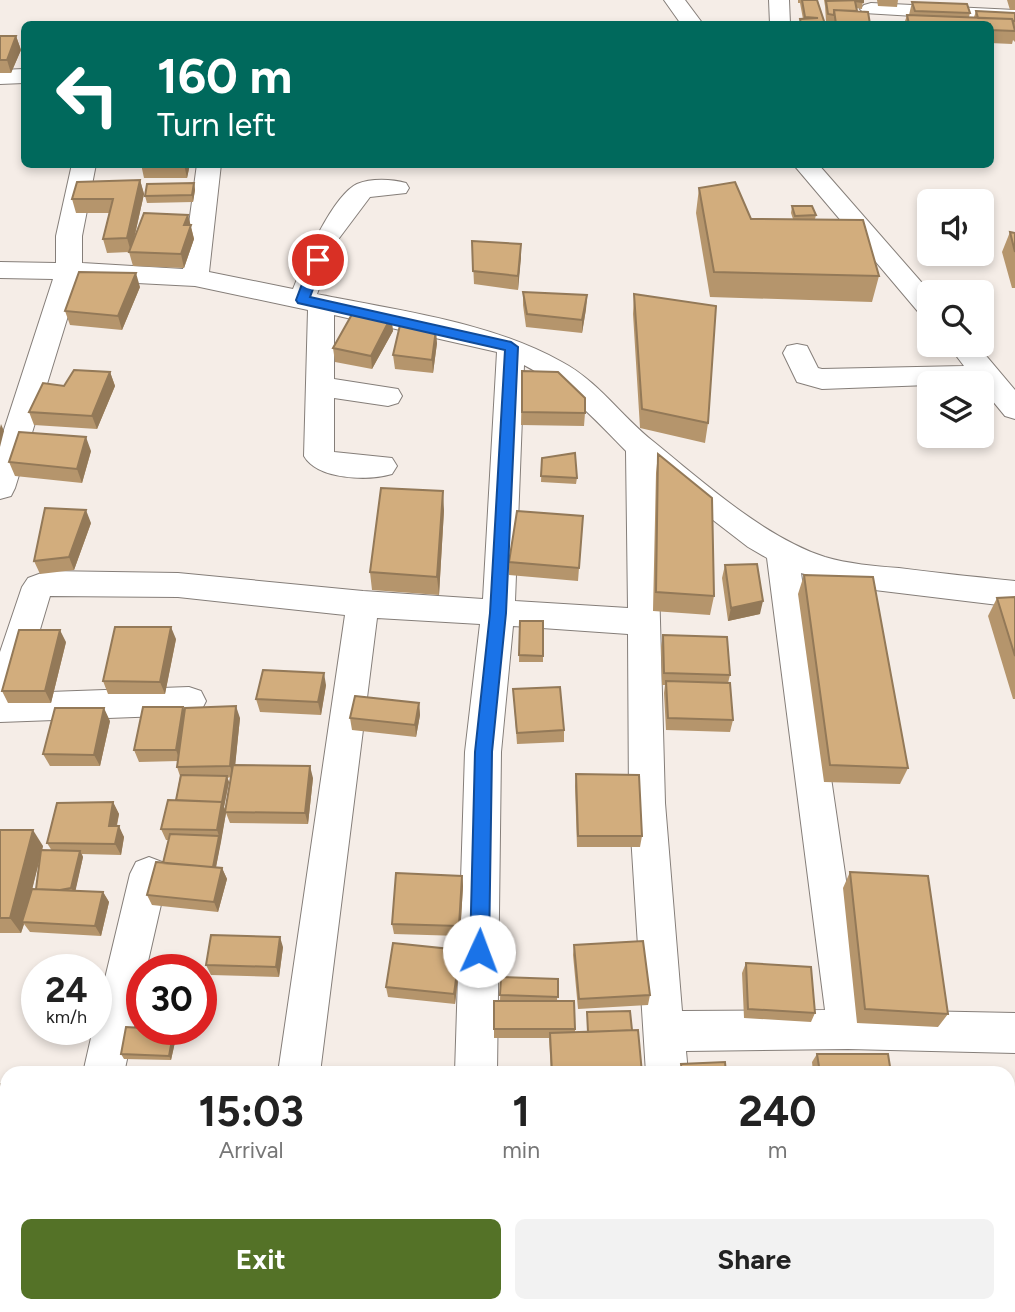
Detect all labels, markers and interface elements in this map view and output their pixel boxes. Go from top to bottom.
text: 160 m [157,46,292,105]
icon: left [42,49,133,140]
text: Turn left [157,106,276,144]
map controls [917,189,994,448]
button: sound [917,189,994,266]
pin [288,230,348,290]
icon: arrive [299,241,337,279]
button: search [917,280,994,357]
button: layers [917,371,994,448]
position arrow [442,914,516,988]
speed limit sign: 30 [126,954,217,1045]
text: 24 [45,969,88,1011]
text: km/h [46,1006,87,1028]
text: 15:03 [198,1086,304,1137]
text: 1 [512,1086,530,1137]
text: 240 [738,1086,817,1137]
text: Arrival [219,1136,284,1164]
text: min [502,1136,540,1164]
text: m [768,1136,787,1164]
button: Exit [21,1219,501,1299]
button: Share [515,1219,994,1299]

